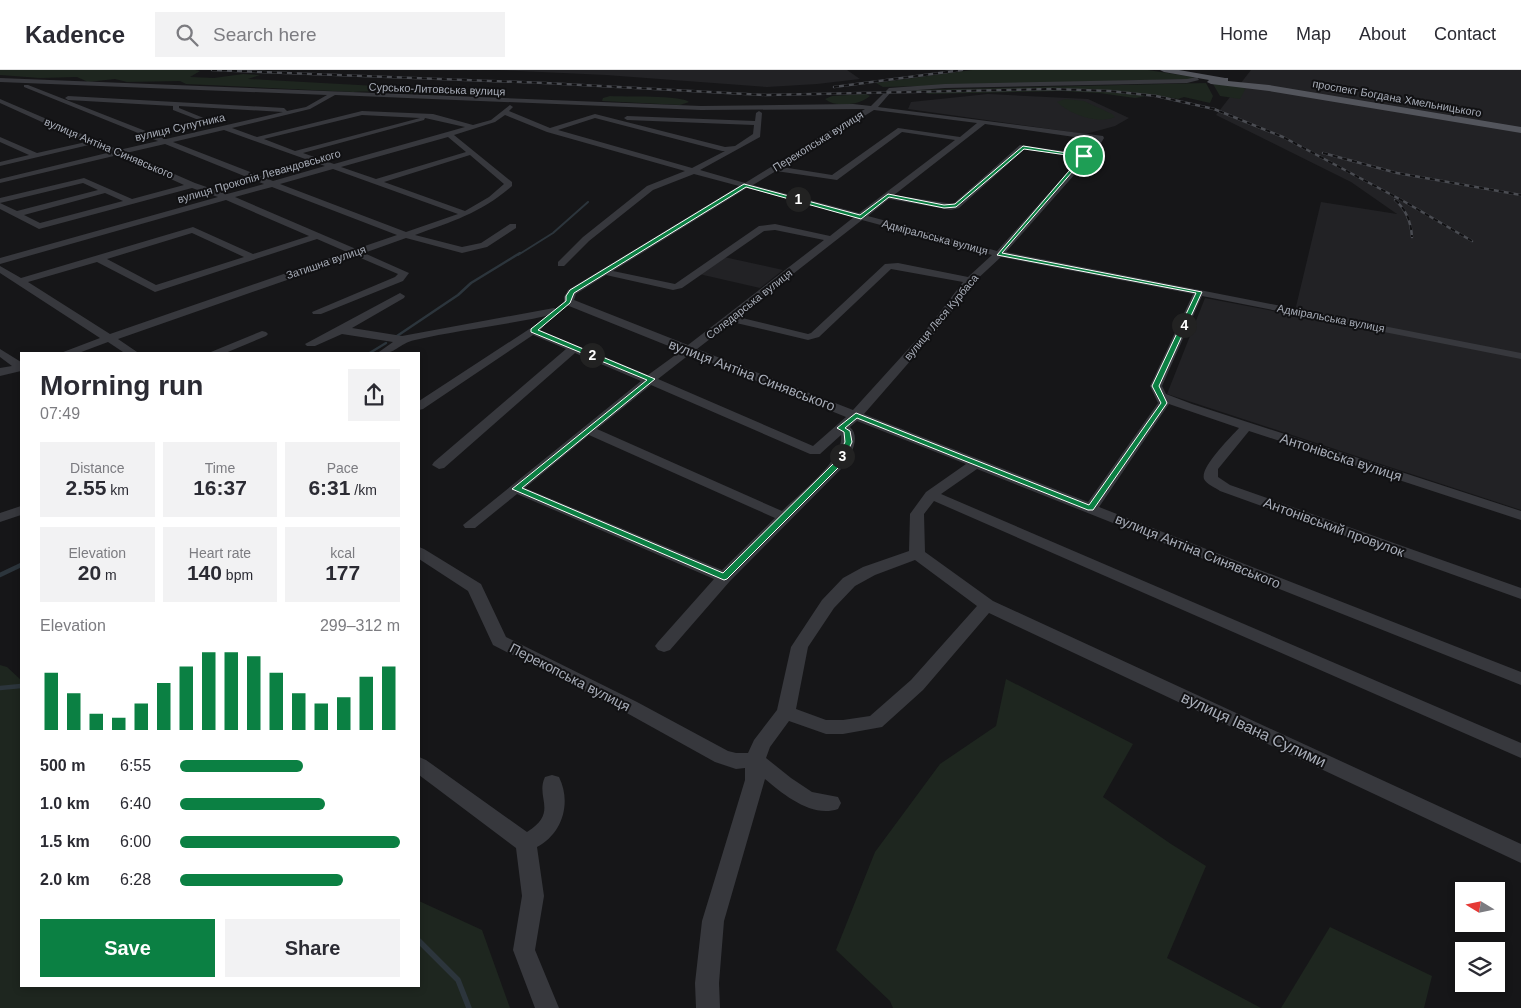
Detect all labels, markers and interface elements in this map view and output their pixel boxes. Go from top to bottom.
search box [155,12,505,57]
text: Kadence [25,21,125,48]
icon: search [173,21,201,49]
text: Search here [213,24,317,45]
text: Home [1220,24,1268,44]
text: Map [1296,24,1331,44]
text: About [1359,24,1406,44]
text: Contact [1434,24,1496,44]
street label: проспект Богдана Хмельницького [1312,77,1482,119]
street label: Сурсько-Литовська вулиця [369,81,506,97]
street label: Перекопська вулиця [771,108,865,174]
street label: вулиця Супутника [134,111,227,143]
street label: вулиця Антіна Синявського [43,115,175,181]
pin [1063,135,1105,177]
icon: arrive [1070,142,1098,170]
street label: вулиця Прокопія Левандовського [176,147,342,205]
pin: 1 [786,186,810,212]
text: 1 [795,191,802,207]
street label: Адміральська вулиця [881,217,989,257]
street label: Затишна вулиця [285,243,367,281]
street label: Соледарська вулиця [704,267,794,341]
street label: вулиця Леся Курбаса [902,271,981,362]
street label: Адміральська вулиця [1276,302,1386,334]
pin: 4 [1172,312,1196,338]
text: 4 [1181,317,1188,333]
street label: вулиця Антіна Синявського [667,336,838,414]
pin: 2 [580,342,604,368]
text: 2 [589,347,596,363]
button: share [348,369,400,421]
text: Morning run [40,370,203,401]
text: 07:49 [40,405,80,422]
street label: Антонівська вулиця [1278,430,1404,484]
pin: 3 [830,444,854,468]
text: 3 [839,448,846,464]
text: Distance [70,460,125,476]
text: Time [205,460,235,476]
text: Pace [327,460,359,476]
text: 2.55 [66,476,106,499]
text: 16:37 [193,476,247,499]
text: 6:31 [308,476,350,499]
text: km [106,482,129,498]
text: /km [350,482,377,498]
street label: Антонівський провулок [1262,494,1407,560]
street label: вулиця Антіна Синявського [1113,510,1283,592]
text: Elevation [69,545,126,561]
text: Heart rate [189,545,251,561]
text: kcal [330,545,355,561]
text: 20 [78,561,101,584]
text: 140 [187,561,222,584]
text: 177 [325,561,360,584]
text: m [101,567,117,583]
text: bpm [222,567,253,583]
text: Elevation [40,617,106,634]
text: 299–312 m [320,617,400,634]
street label: Перекопська вулиця [507,640,633,714]
street label: вулиця Івана Сулими [1179,688,1329,770]
text: 500 m [40,757,85,774]
text: 6:55 [120,757,151,774]
text: 1.0 km [40,795,90,812]
text: 6:40 [120,795,151,812]
text: 1.5 km [40,833,90,850]
text: 6:00 [120,833,151,850]
text: 2.0 km [40,871,90,888]
text: 6:28 [120,871,151,888]
north arrow [1455,882,1505,932]
map controls [1455,882,1505,992]
button: Save [40,919,215,977]
button: Share [225,919,400,977]
button: layers [1455,942,1505,992]

